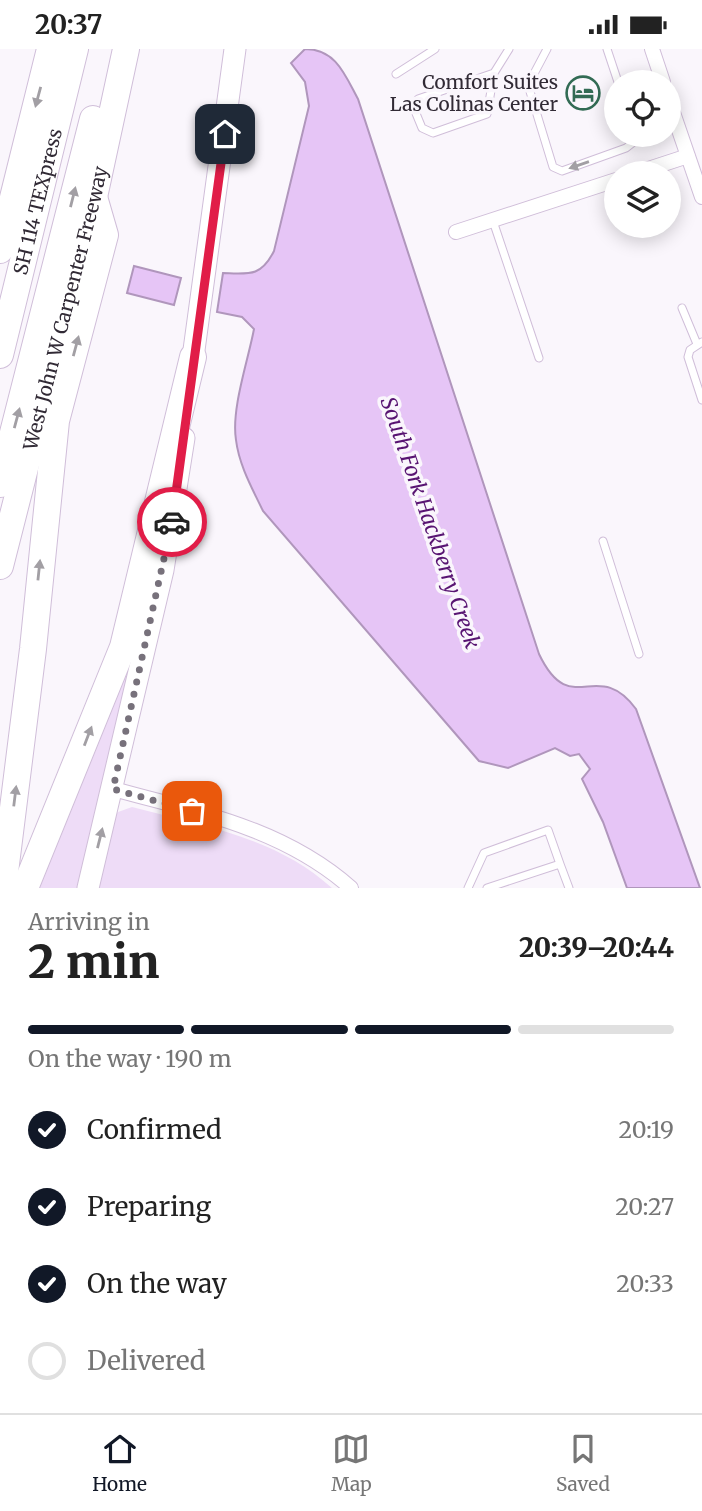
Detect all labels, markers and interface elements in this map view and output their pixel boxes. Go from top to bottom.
text: 20:37 [35,8,102,41]
place label: Comfort Suites Las Colinas Center [390,70,558,116]
map controls [604,70,681,238]
button: locate [604,70,681,147]
hotel icon: Comfort Suites Las Colinas Center [564,74,602,112]
one-way arrow [32,86,43,108]
pin [195,104,255,164]
icon: home [206,115,244,153]
street label: SH 114 TEXpress [8,126,67,277]
one-way arrow [568,160,589,171]
button: layers [604,161,681,238]
street label: West John W Carpenter Freeway [18,164,112,454]
one-way arrow [68,186,79,208]
one-way arrow [71,335,82,357]
water label: South Fork Hackberry Creek [375,394,486,653]
one-way arrow [12,407,23,429]
courier [137,487,207,557]
icon: car [153,503,191,541]
one-way arrow [34,559,45,581]
one-way arrow [82,726,93,747]
pin [162,781,222,841]
one-way arrow [9,785,20,807]
icon: bag [173,792,211,830]
one-way arrow [95,827,106,849]
text: Arriving in [28,907,150,936]
text: 20:39–20:44 [519,931,674,964]
text: 2 min [28,933,160,991]
text: On the way · 190 m [28,1044,232,1073]
icon: check [28,1111,66,1149]
text: Confirmed [87,1113,222,1146]
text: 20:19 [618,1115,674,1144]
icon: check [28,1188,66,1226]
text: Preparing [87,1190,211,1223]
text: 20:27 [615,1192,674,1221]
icon: check [28,1265,66,1303]
text: On the way [87,1267,227,1300]
text: 20:33 [616,1269,674,1298]
text: Delivered [87,1344,206,1377]
tab: Home [92,1430,147,1496]
tab: Map [331,1430,372,1496]
tab: Saved [556,1430,610,1496]

